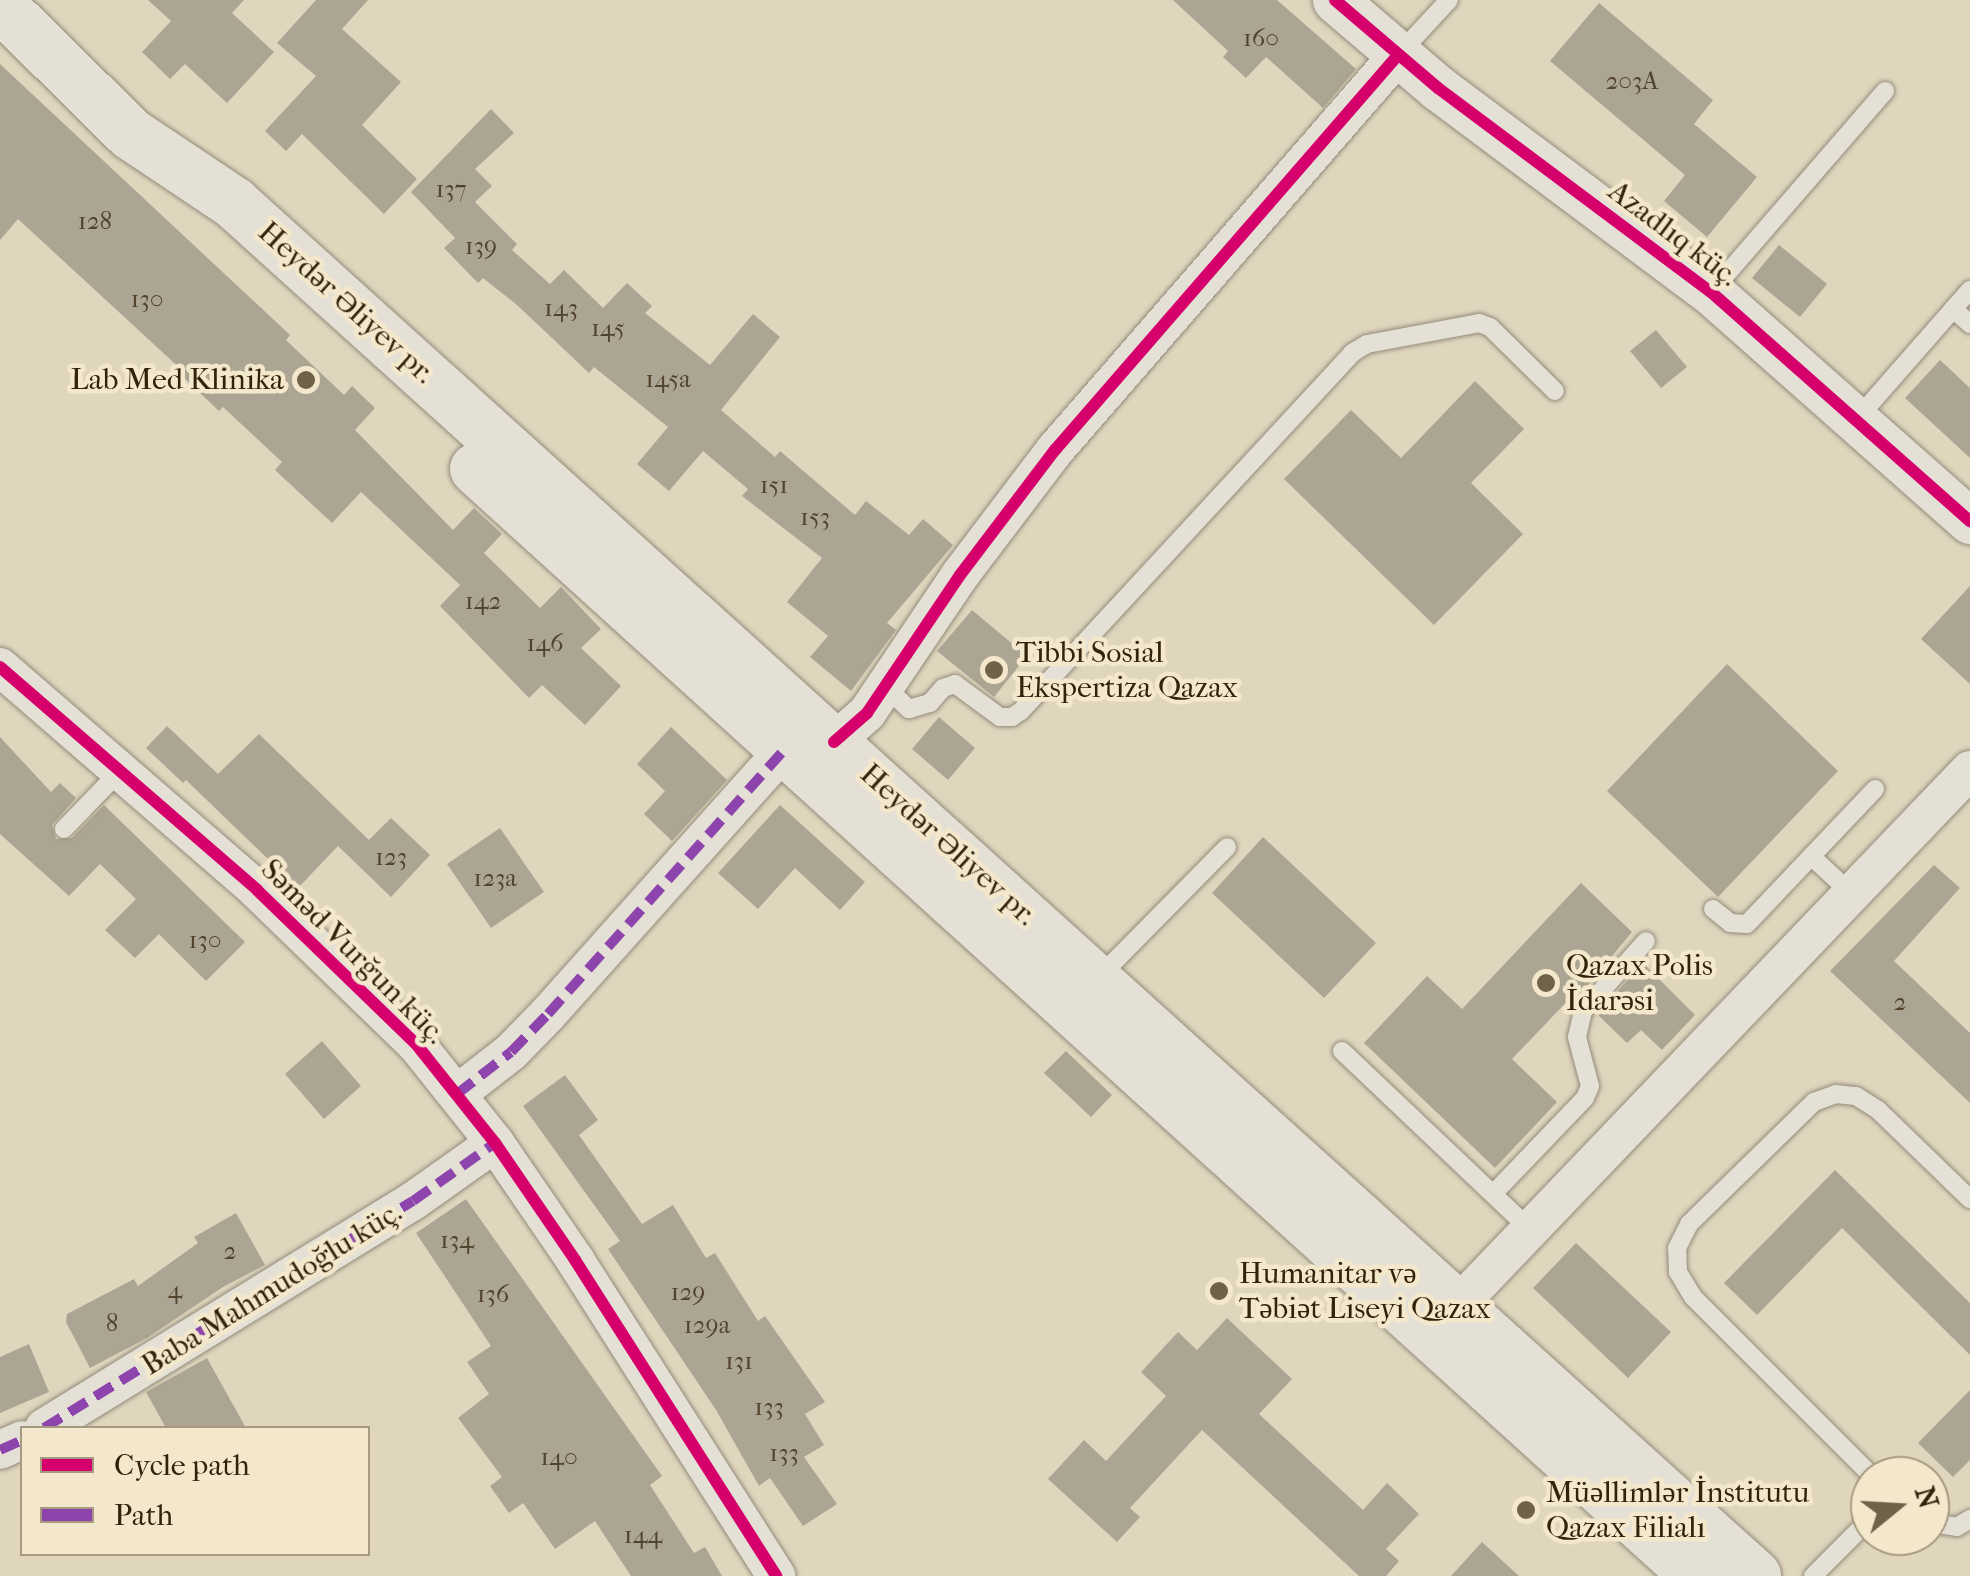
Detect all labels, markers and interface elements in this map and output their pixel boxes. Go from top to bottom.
house number: 160 [1243,23,1279,53]
house number: 203A [1605,66,1659,96]
street label: Azadlıq küç. [1601,173,1745,295]
house number: 137 [435,174,467,204]
house number: 128 [78,206,112,236]
street label: Heydər Əliyev pr. [250,214,442,392]
house number: 139 [465,231,497,261]
house number: 130 [131,284,163,314]
house number: 143 [544,293,578,323]
house number: 145 [591,313,625,343]
place label: Lab Med Klinika [71,362,284,398]
house number: 145a [645,364,691,394]
marker: Lab Med Klinika [293,367,319,393]
house number: 151 [760,470,788,500]
house number: 153 [800,502,830,532]
house number: 142 [465,586,501,616]
house number: 146 [526,628,564,658]
place label: Tibbi Sosial Ekspertiza Qazax [1016,635,1238,706]
marker: Tibbi Sosial Ekspertiza Qazax [981,657,1007,683]
street label: Heydər Əliyev pr. [852,756,1044,934]
house number: 123 [375,842,407,872]
street label: Səməd Vurğun küç. [253,852,453,1052]
house number: 123a [473,863,517,893]
house number: 130 [189,925,221,955]
place label: Qazax Polis İdarəsi [1566,948,1713,1018]
marker: Qazax Polis İdarəsi [1535,972,1557,994]
house number: 2 [1894,987,1906,1017]
street label: Baba Mahmudoğlu küç. [135,1194,409,1384]
house number: 134 [440,1225,474,1255]
house number: 2 [224,1236,236,1266]
place label: Humanitar və Təbiət Liseyi Qazax [1239,1256,1491,1326]
house number: 4 [168,1275,182,1305]
house number: 129 [671,1277,705,1307]
house number: 136 [477,1279,509,1309]
marker: Humanitar və Təbiət Liseyi Qazax [1208,1280,1230,1302]
house number: 8 [106,1308,118,1338]
house number: 129a [684,1310,730,1340]
house number: 131 [725,1346,753,1376]
house number: 133 [754,1392,784,1422]
legend [20,1426,370,1556]
house number: 133 [769,1438,799,1468]
house number: 140 [540,1442,578,1472]
text: Cycle path [114,1448,250,1483]
north arrow [1850,1456,1950,1556]
place label: Müəllimlər İnstitutu Qazax Filialı [1546,1475,1809,1546]
text: N [1908,1482,1946,1512]
text: Path [114,1498,173,1533]
marker: Müəllimlər İnstitutu Qazax Filialı [1515,1499,1537,1521]
house number: 144 [624,1520,662,1550]

